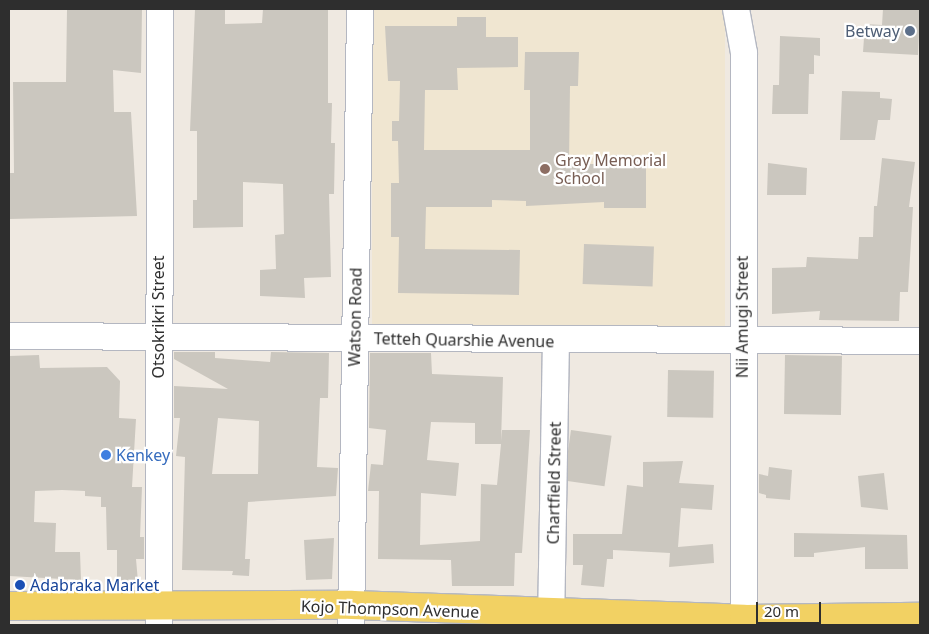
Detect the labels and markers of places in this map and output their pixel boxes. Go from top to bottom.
place label: Betway [845,21,900,41]
marker: Betway [904,25,916,37]
place label: Gray Memorial School [555,150,666,188]
marker: Gray Memorial School [539,163,551,175]
place label: Kenkey [116,445,170,465]
marker: Kenkey [100,449,112,461]
place label: Adabraka Market [30,575,159,595]
marker: Adabraka Market [14,579,26,591]

